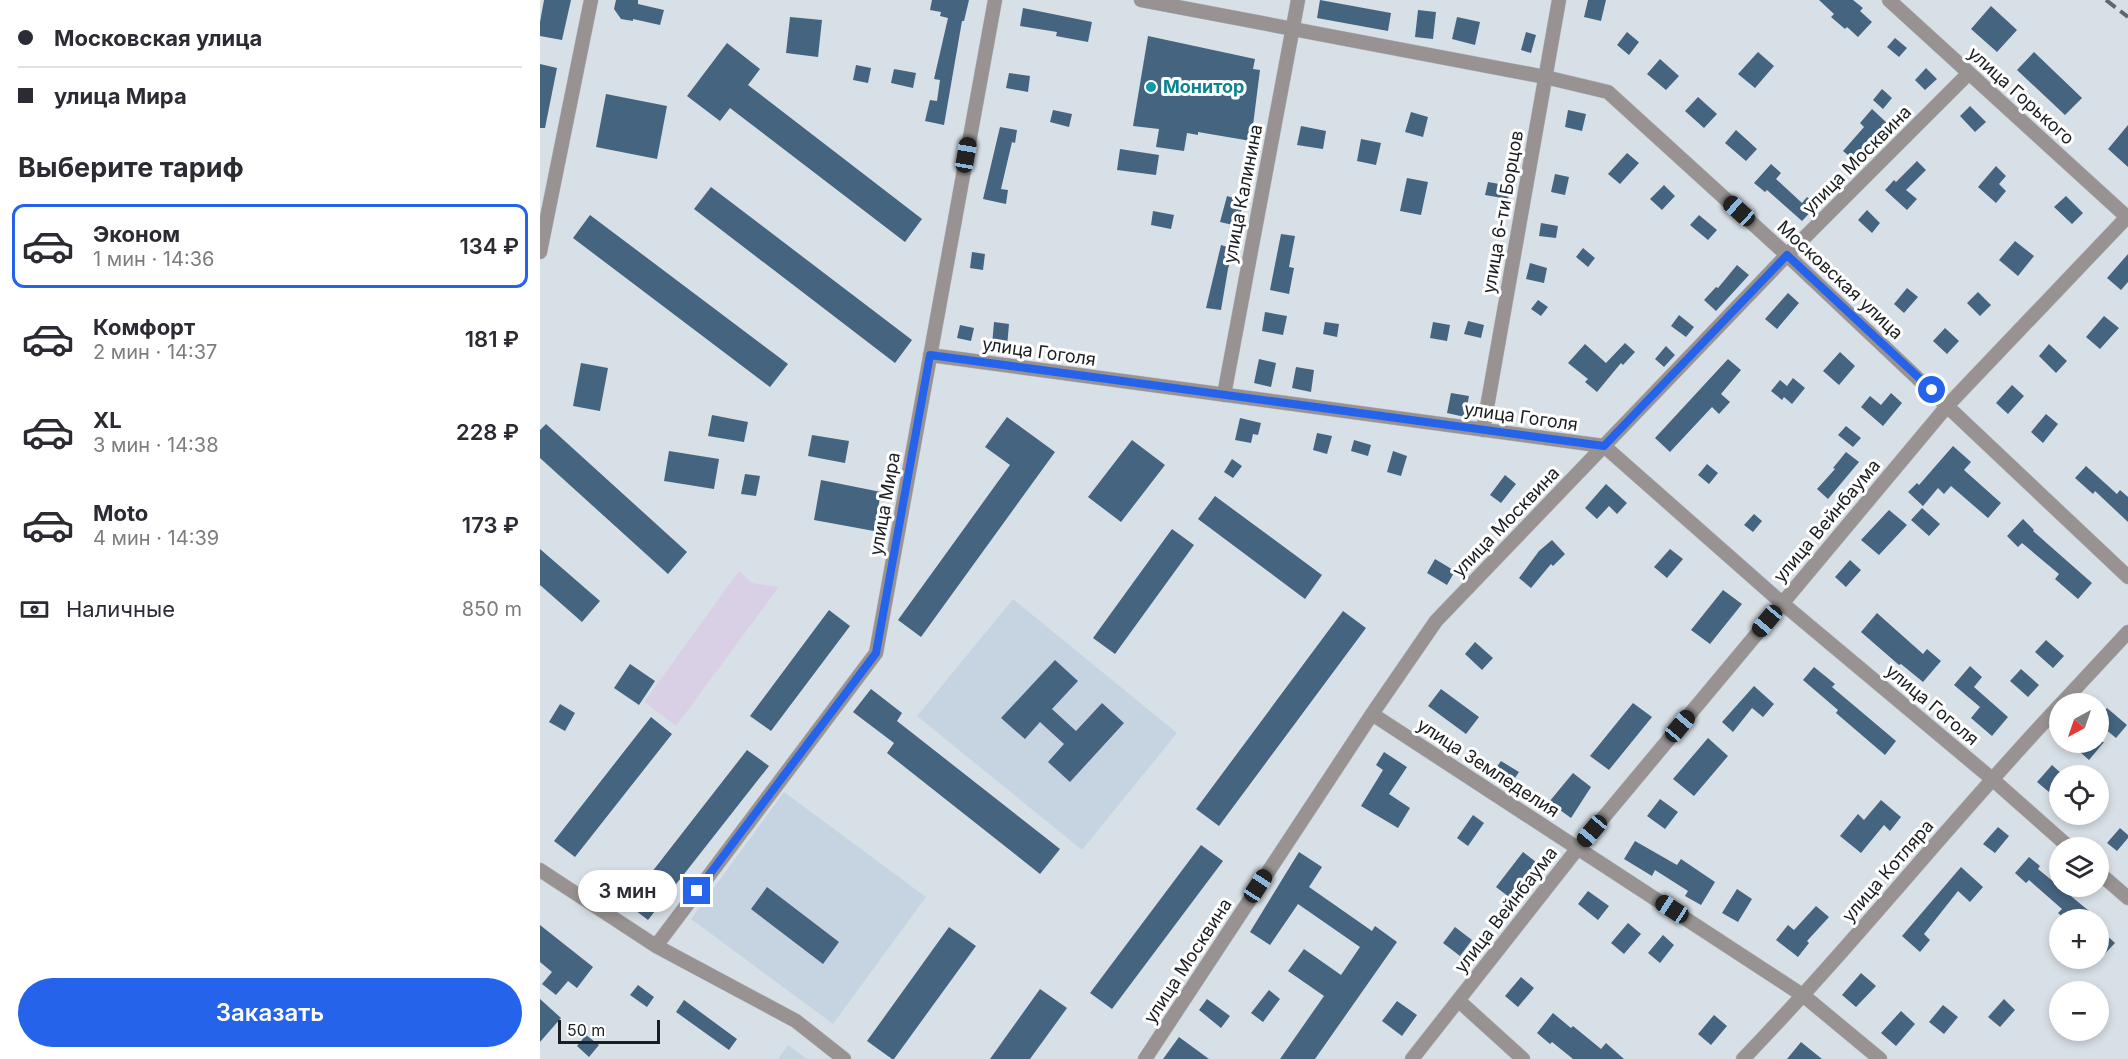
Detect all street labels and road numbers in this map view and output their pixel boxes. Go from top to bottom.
street label: улица Горького [1964,42,2079,149]
street label: улица Москвина [1798,101,1915,218]
street label: улица Калинина [1219,122,1266,265]
street label: улица 6-ти Борцов [1478,129,1527,295]
street label: Московская улица [1773,216,1907,343]
street label: улица Гоголя [981,333,1097,370]
street label: улица Гоголя [1463,398,1579,435]
street label: улица Мира [865,451,904,557]
street label: улица Вейнбаума [1769,455,1884,587]
street label: улица Москвина [1448,462,1564,581]
street label: улица Гоголя [1882,660,1983,750]
street label: улица Земледелия [1413,714,1563,821]
street label: улица Котляра [1838,815,1938,926]
street label: улица Вейнбаума [1450,842,1561,977]
street label: улица Москвина [1139,894,1236,1027]

